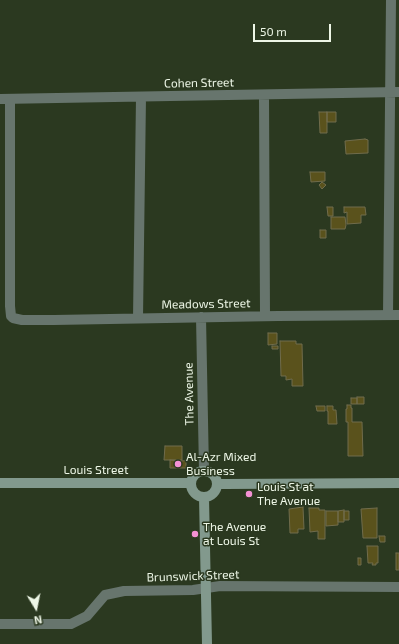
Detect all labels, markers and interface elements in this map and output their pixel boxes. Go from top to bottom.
scale bar [255,16,333,42]
text: 50 m [260,24,287,38]
street label: Cohen Street [164,75,234,91]
street label: Meadows Street [161,296,251,312]
street label: The Avenue [181,362,197,426]
place label: Al-Azr Mixed Business [186,450,256,478]
marker: Al-Azr Mixed Business [173,459,183,469]
street label: Louis Street [64,463,128,477]
place label: Louis St at The Avenue [257,480,320,508]
marker: Louis St at The Avenue [244,489,254,499]
place label: The Avenue at Louis St [203,520,266,548]
marker: The Avenue at Louis St [190,529,200,539]
street label: Brunswick Street [146,567,240,585]
north arrow [16,588,56,628]
text: N [33,613,43,627]

